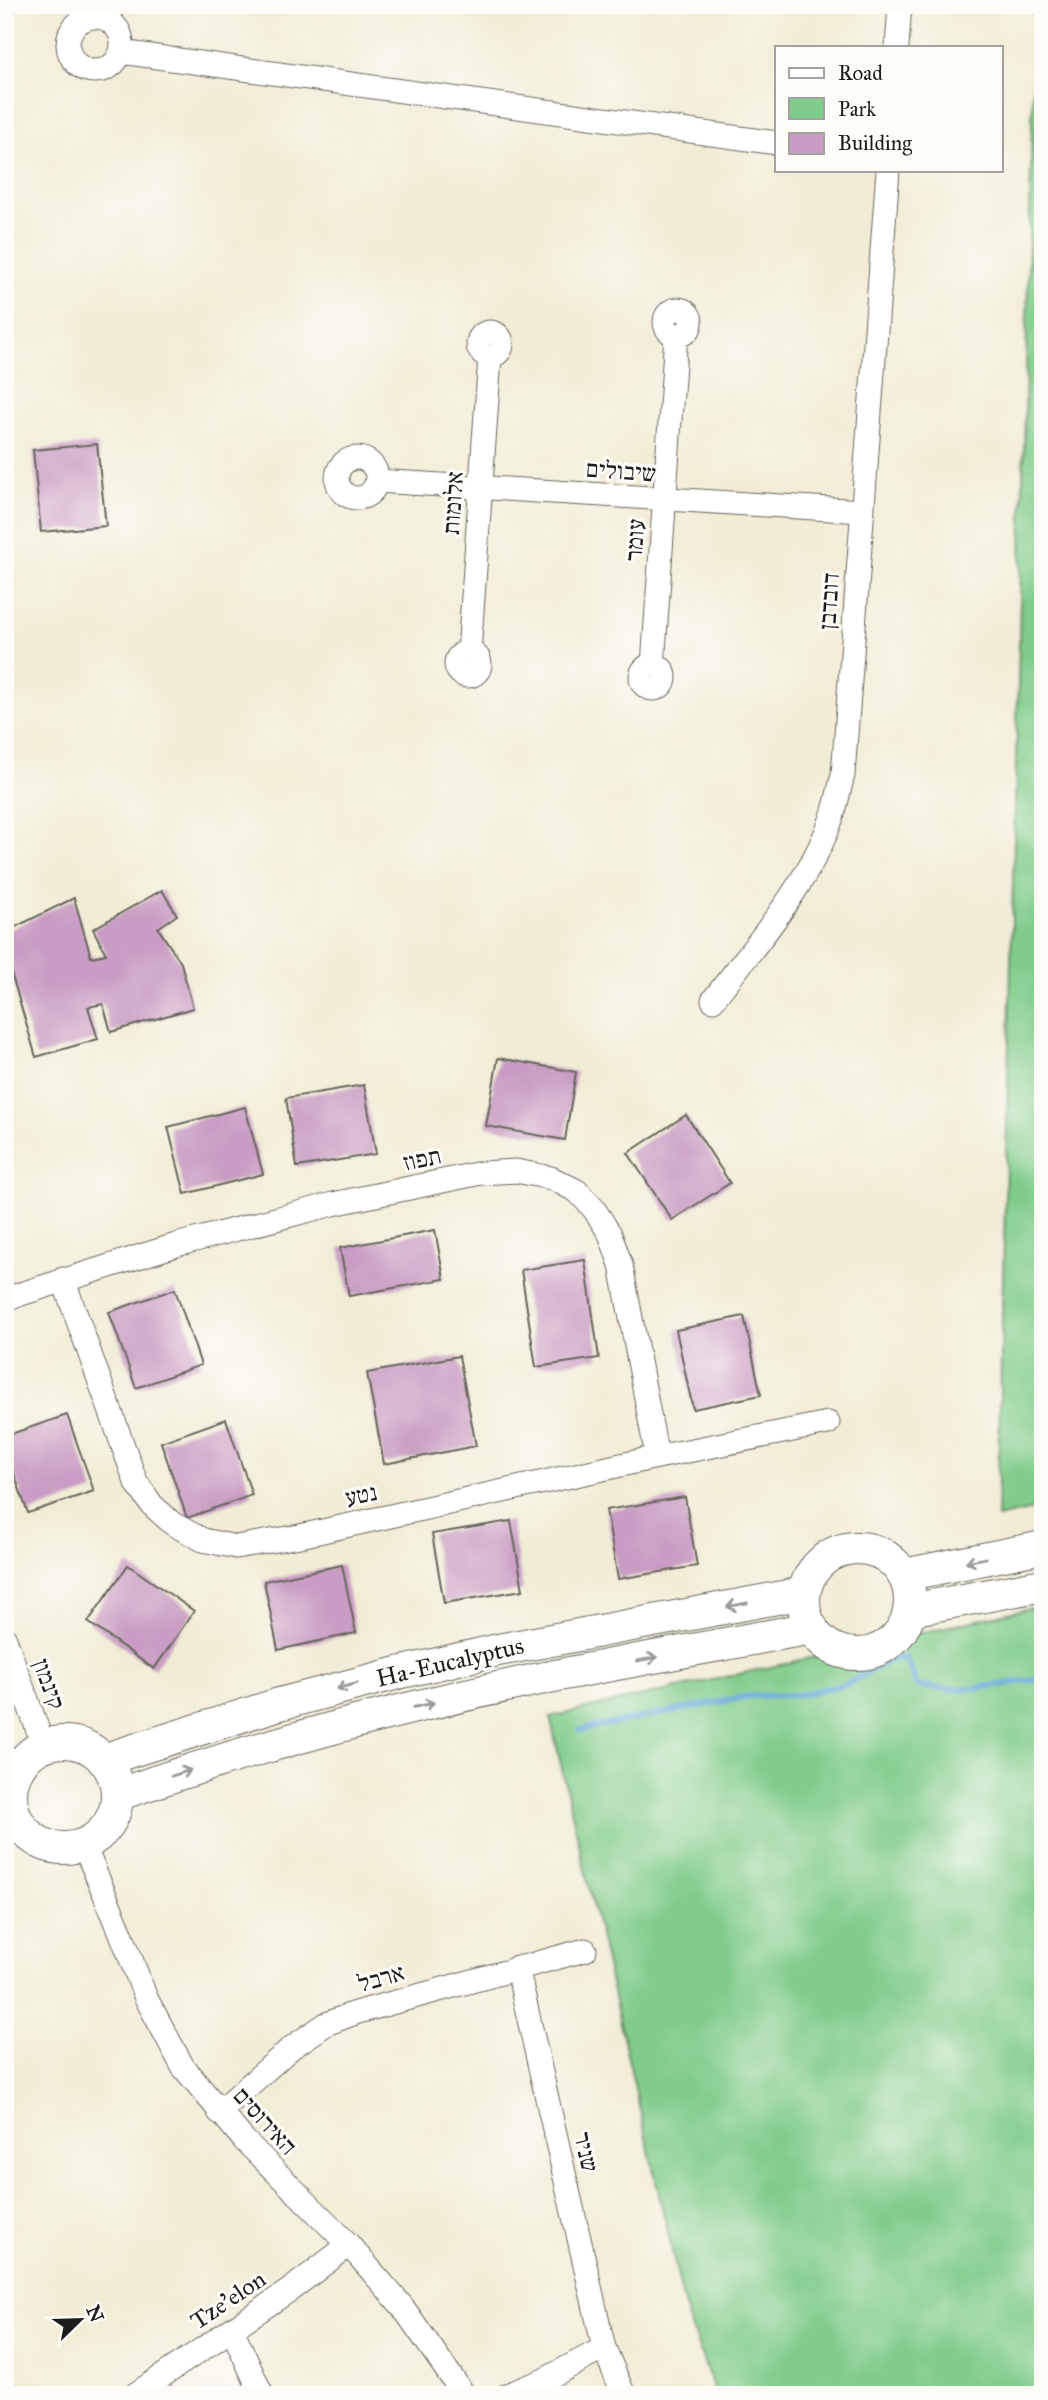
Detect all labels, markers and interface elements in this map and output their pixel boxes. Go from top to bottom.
legend [775,46,1002,172]
text: Road [838,60,883,86]
text: Park [838,96,876,122]
text: Building [838,130,912,156]
street label: שיבולים [585,454,657,488]
street label: אלומות [436,470,470,536]
street label: עומר [619,518,651,562]
street label: דובדבן [812,572,846,630]
street label: תפוז [400,1140,444,1178]
street label: נטע [342,1477,380,1513]
one-way arrow [965,1553,988,1567]
one-way arrow [726,1598,749,1612]
street label: Ha-Eucalyptus [373,1630,527,1694]
one-way arrow [635,1652,658,1666]
street label: קינמון [26,1655,72,1713]
one-way arrow [336,1680,359,1693]
one-way arrow [412,1698,435,1711]
one-way arrow [170,1766,192,1778]
street label: ארבל [354,1957,408,1999]
street label: האירוסים [227,2081,303,2161]
street label: שניר [567,2129,605,2175]
street label: Tze'elon [185,2264,271,2336]
north arrow [46,2284,116,2354]
text: N [81,2302,109,2325]

